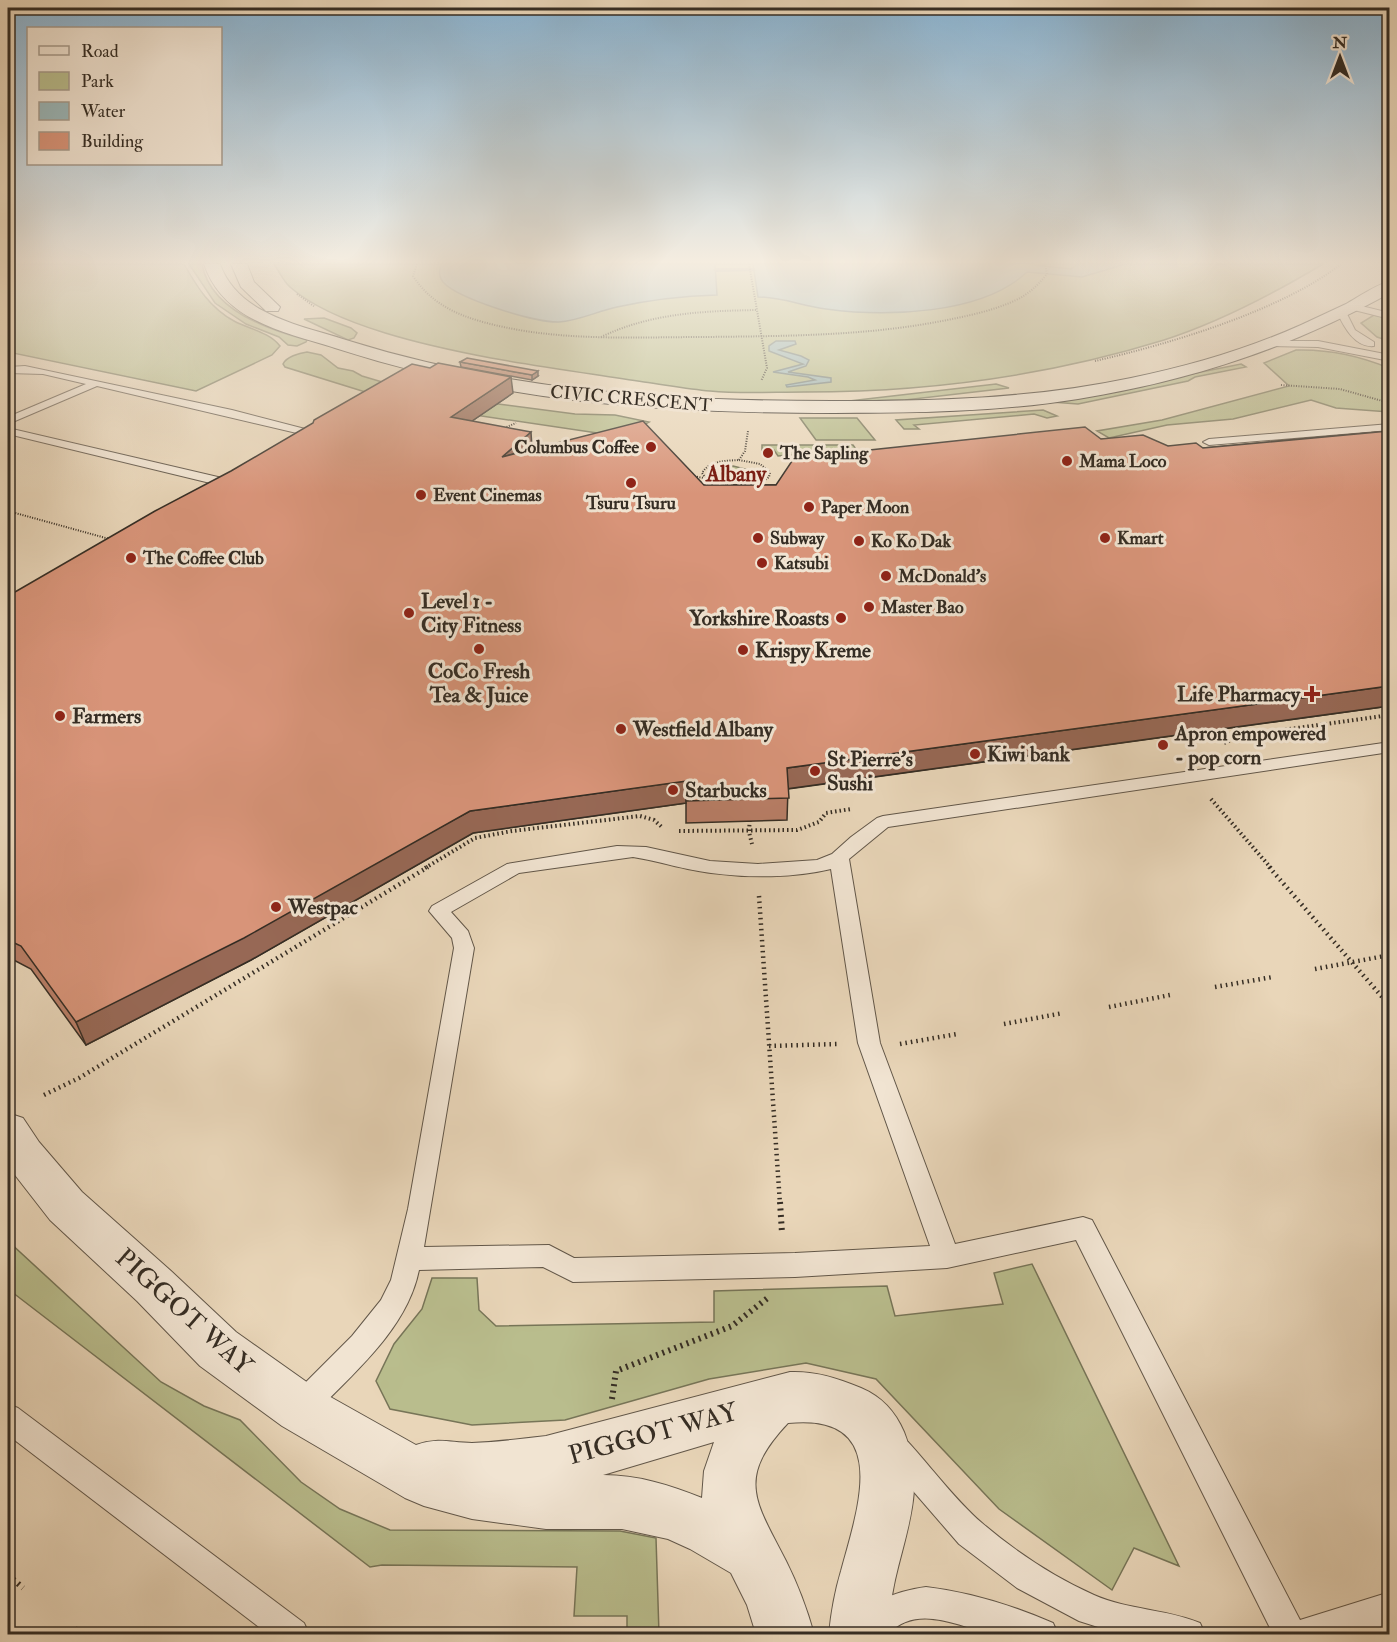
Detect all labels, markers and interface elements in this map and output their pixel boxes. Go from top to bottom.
legend [27,27,222,165]
north arrow [1310,27,1370,87]
text: N [1332,33,1348,53]
text: Road [81,40,119,63]
text: Park [81,70,114,93]
text: Water [80,100,125,123]
text: Building [81,130,144,153]
street label: CIVIC CRESCENT [549,380,713,418]
place label: Columbus Coffee [514,436,639,459]
marker: Columbus Coffee [644,440,658,454]
place label: The Sapling [779,442,869,465]
marker: The Sapling [761,446,775,460]
place label: Mama Loco [1078,450,1167,473]
marker: Mama Loco [1060,454,1074,468]
district label: Albany [705,460,767,489]
marker: Tsuru Tsuru [624,476,638,490]
place label: Event Cinemas [433,484,542,507]
marker: Event Cinemas [414,488,428,502]
place label: Tsuru Tsuru [585,492,677,515]
place label: Paper Moon [821,496,910,519]
marker: Paper Moon [802,500,816,514]
place label: Subway [770,527,825,550]
place label: Kmart [1117,527,1164,550]
place label: Ko Ko Dak [871,530,952,553]
marker: Subway [751,531,765,545]
marker: Kmart [1098,531,1112,545]
marker: Ko Ko Dak [852,534,866,548]
place label: The Coffee Club [142,547,264,570]
marker: The Coffee Club [124,551,138,565]
place label: Katsubi [774,552,829,575]
marker: Katsubi [755,556,769,570]
place label: McDonald's [897,565,986,588]
marker: McDonald's [879,569,893,583]
place label: Level 1 - City Fitness [421,588,521,639]
place label: Master Bao [880,596,964,619]
marker: Master Bao [862,600,876,614]
place label: Yorkshire Roasts [688,605,829,632]
marker: Level 1 - City Fitness [402,606,416,620]
marker: Yorkshire Roasts [834,611,848,625]
place label: Krispy Kreme [755,637,871,664]
marker: CoCo Fresh Tea & Juice [472,642,486,656]
marker: Krispy Kreme [736,643,750,657]
place label: CoCo Fresh Tea & Juice [428,658,530,709]
place label: Life Pharmacy [1177,681,1301,708]
marker: Life Pharmacy [1305,687,1319,701]
place label: Farmers [72,703,141,730]
marker: Farmers [53,709,67,723]
place label: Westfield Albany [632,716,774,743]
place label: Apron empowered - pop corn [1174,720,1327,771]
marker: Westfield Albany [614,722,628,736]
marker: Apron empowered - pop corn [1156,738,1170,752]
place label: Kiwi bank [987,741,1071,768]
place label: St Pierre's Sushi [827,746,913,797]
marker: Kiwi bank [968,747,982,761]
marker: St Pierre's Sushi [808,764,822,778]
place label: Starbucks [685,777,767,804]
marker: Starbucks [666,783,680,797]
place label: Westpac [287,894,359,921]
marker: Westpac [269,900,283,914]
street label: PIGGOT WAY [109,1242,260,1383]
street label: PIGGOT WAY [565,1396,742,1472]

